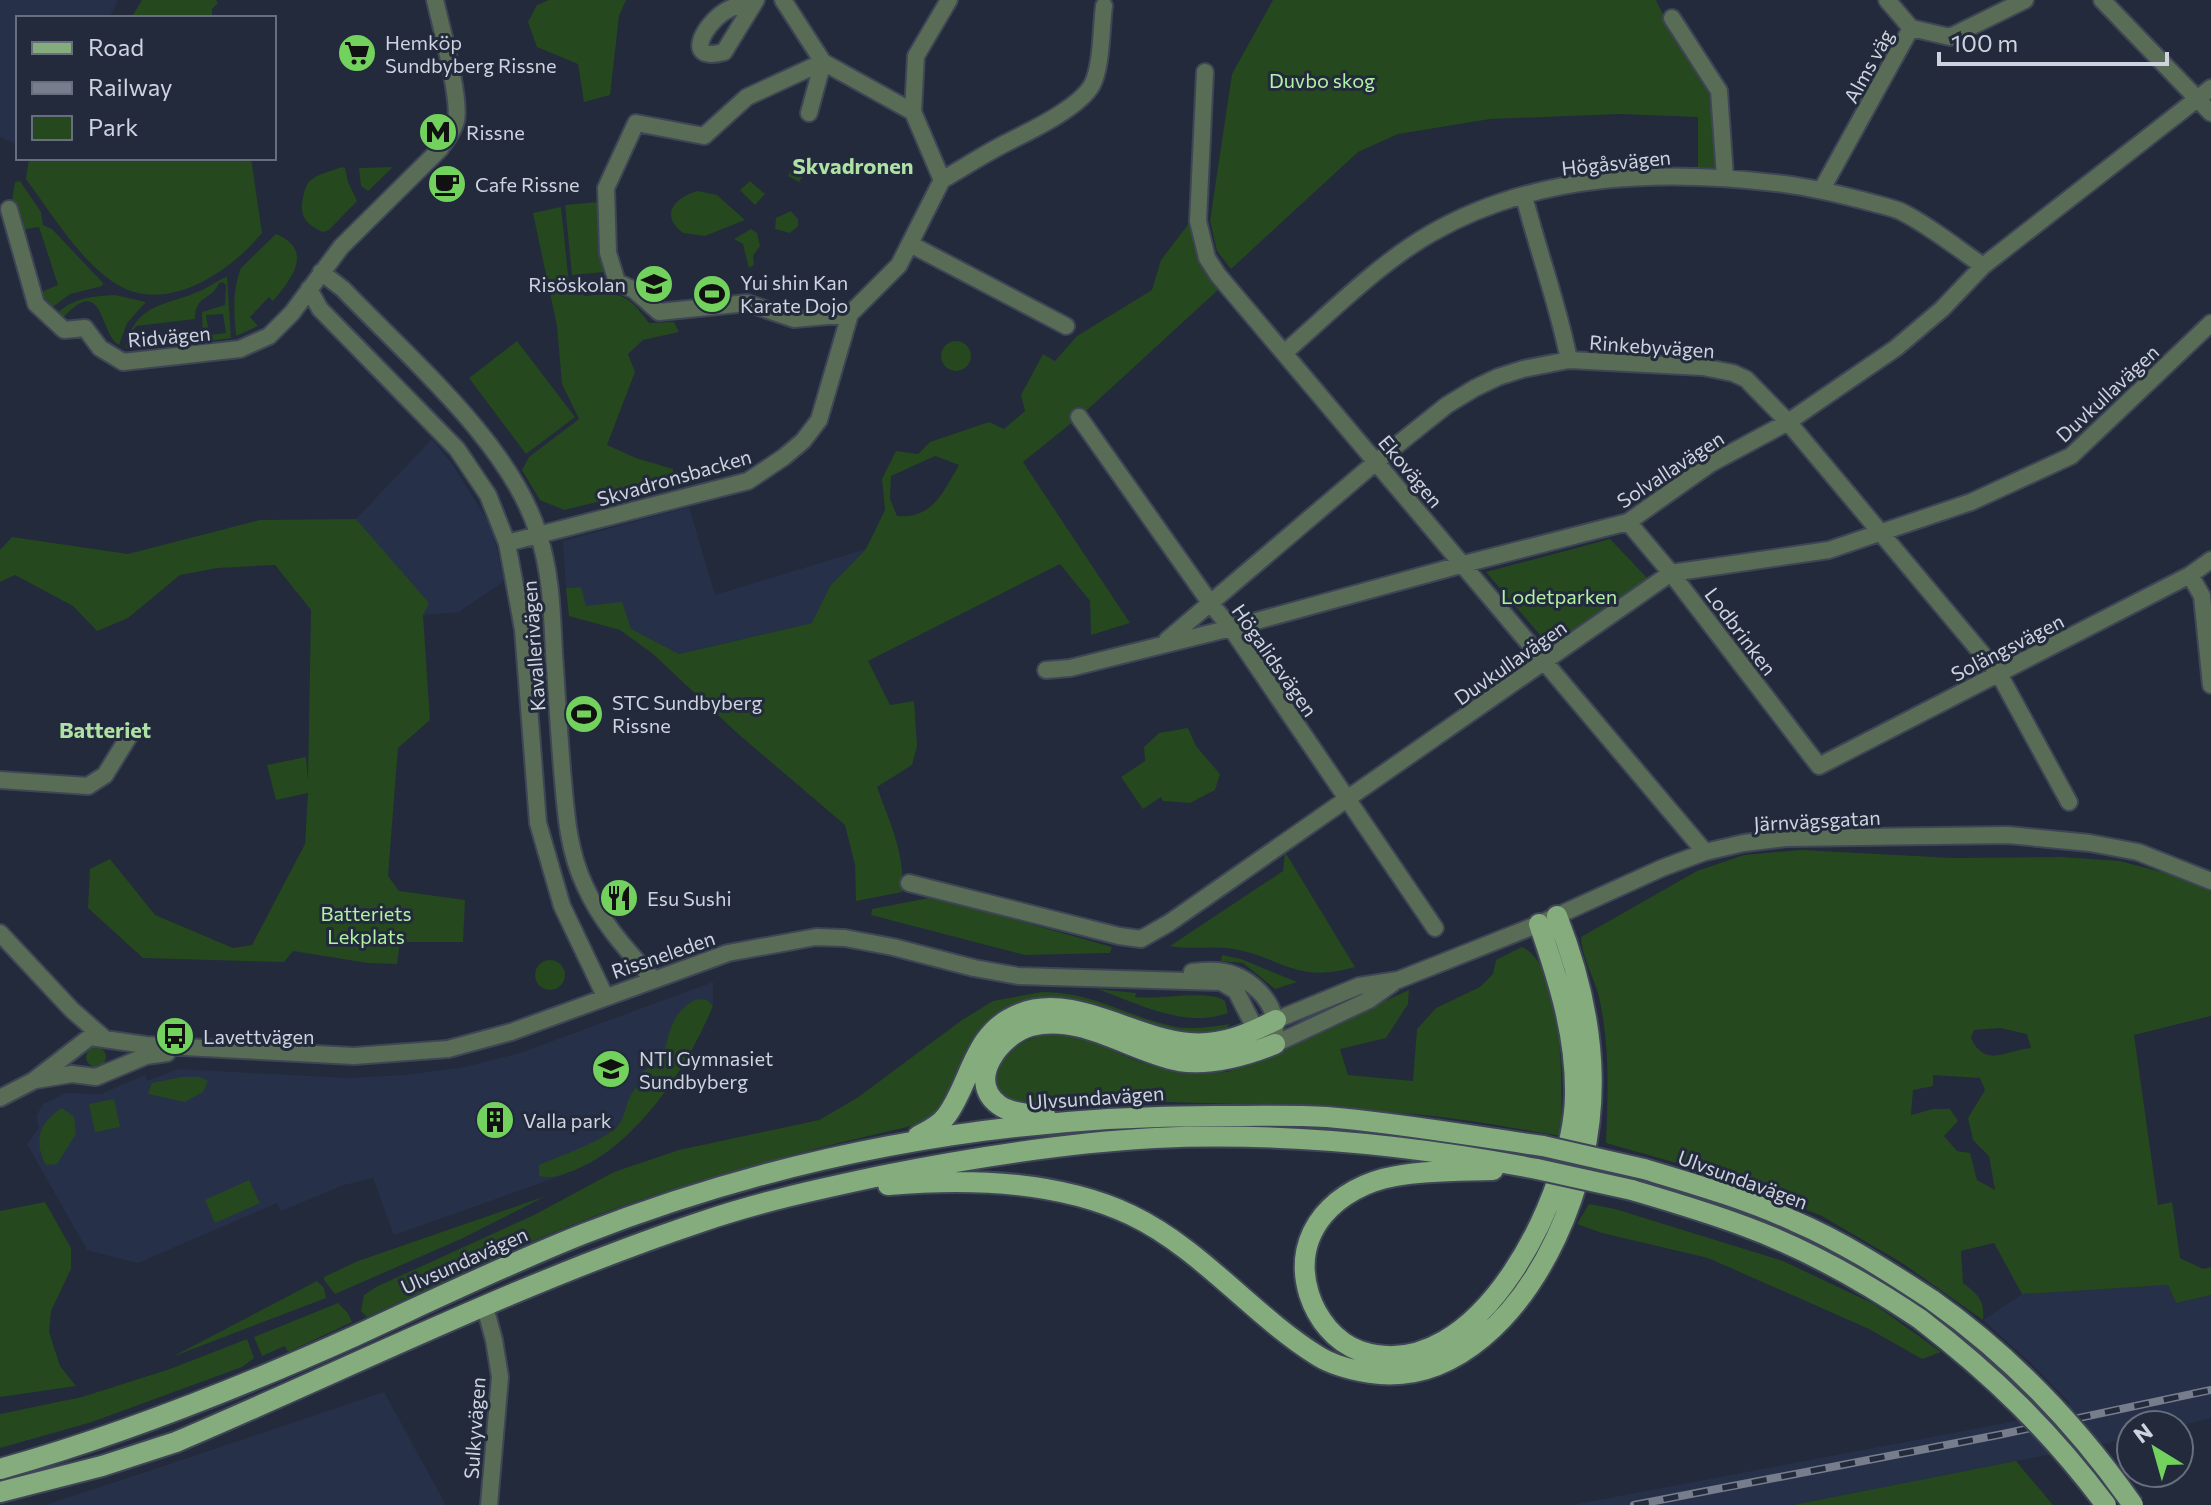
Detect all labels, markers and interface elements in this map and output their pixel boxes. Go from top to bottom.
legend [16,16,276,160]
scale bar [1939,16,2167,66]
street label: Alms väg [1838,25,1898,107]
text: 100 m [1951,28,2018,57]
place label: Hemköp Sundbyberg Rissne [385,30,557,77]
text: Road [88,32,144,61]
supermarket icon: Hemköp Sundbyberg Rissne [336,32,378,74]
park label: Duvbo skog [1269,68,1375,92]
text: Railway [88,72,173,101]
metro station icon: Rissne [417,111,459,153]
text: Park [88,112,138,141]
place label: Rissne [466,120,525,144]
street label: Högåsvägen [1560,144,1672,180]
district label: Skvadronen [793,152,913,179]
cafe icon: Cafe Rissne [426,163,468,205]
place label: Cafe Rissne [475,172,580,196]
school or university icon: Risöskolan [633,263,675,305]
place label: Yui shin Kan Karate Dojo [740,270,848,317]
place label: Risöskolan [528,272,626,296]
sports icon: Yui shin Kan Karate Dojo [691,273,733,315]
street label: Ridvägen [127,320,211,352]
street label: Rinkebyvägen [1588,330,1716,362]
street label: Duvkullavägen [2051,339,2163,447]
street label: Solvallavägen [1612,426,1728,512]
street label: Ekovägen [1374,430,1448,512]
street label: Skvadronsbacken [594,444,754,510]
street label: Kavallerivägen [516,580,550,712]
street label: Lodbrinken [1700,582,1782,680]
park label: Lodetparken [1501,584,1617,608]
street label: Högalidsvägen [1227,599,1323,721]
street label: Solängsvägen [1947,608,2067,686]
street label: Duvkullavägen [1449,614,1571,710]
place label: STC Sundbyberg Rissne [612,690,762,737]
sports icon: STC Sundbyberg Rissne [563,693,605,735]
district label: Batteriet [59,716,151,743]
street label: Järnvägsgatan [1753,805,1881,835]
restaurant icon: Esu Sushi [598,877,640,919]
place label: Esu Sushi [647,886,732,910]
park label: Batteriets Lekplats [320,901,412,948]
street label: Rissneleden [608,925,718,983]
bus stop icon: Lavettvägen [154,1015,196,1057]
place label: Lavettvägen [203,1024,314,1048]
place label: NTI Gymnasiet Sundbyberg [639,1046,773,1093]
school or university icon: NTI Gymnasiet Sundbyberg [590,1048,632,1090]
street label: Ulvsundavägen [1027,1080,1165,1114]
building icon: Valla park [474,1099,516,1141]
place label: Valla park [523,1108,612,1132]
street label: Ulvsundavägen [1675,1144,1811,1214]
street label: Ulvsundavägen [397,1221,531,1299]
street label: Sulkyvägen [458,1376,490,1480]
north arrow [2115,1409,2195,1489]
text: N [2128,1417,2157,1448]

